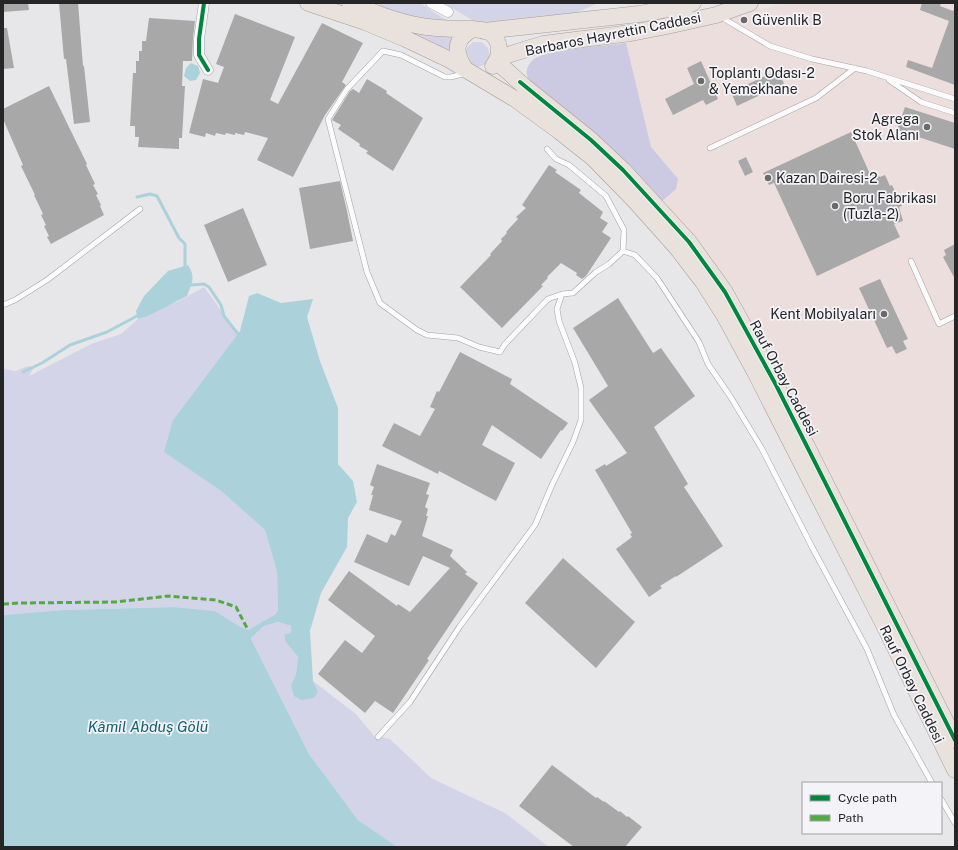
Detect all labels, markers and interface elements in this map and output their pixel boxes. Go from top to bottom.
street label: Barbaros Hayrettin Caddesi [524,9,702,59]
place label: Güvenlik B [752,12,822,28]
marker: Güvenlik B [739,15,749,25]
place label: Toplantı Odası-2 & Yemekhane [709,65,815,97]
marker: Toplantı Odası-2 & Yemekhane [696,76,706,86]
place label: Agrega Stok Alanı [852,111,919,143]
marker: Agrega Stok Alanı [922,122,932,132]
place label: Kazan Dairesi-2 [776,170,878,186]
marker: Kazan Dairesi-2 [763,173,773,183]
place label: Boru Fabrikası (Tuzla-2) [843,190,936,222]
marker: Boru Fabrikası (Tuzla-2) [830,201,840,211]
place label: Kent Mobilyaları [770,306,876,322]
marker: Kent Mobilyaları [879,309,889,319]
street label: Rauf Orbay Caddesi [747,317,821,439]
street label: Rauf Orbay Caddesi [877,623,947,745]
water label: Kâmil Abduş Gölü [88,718,208,735]
legend [802,782,942,834]
text: Cycle path [838,791,897,805]
text: Path [838,811,864,825]

